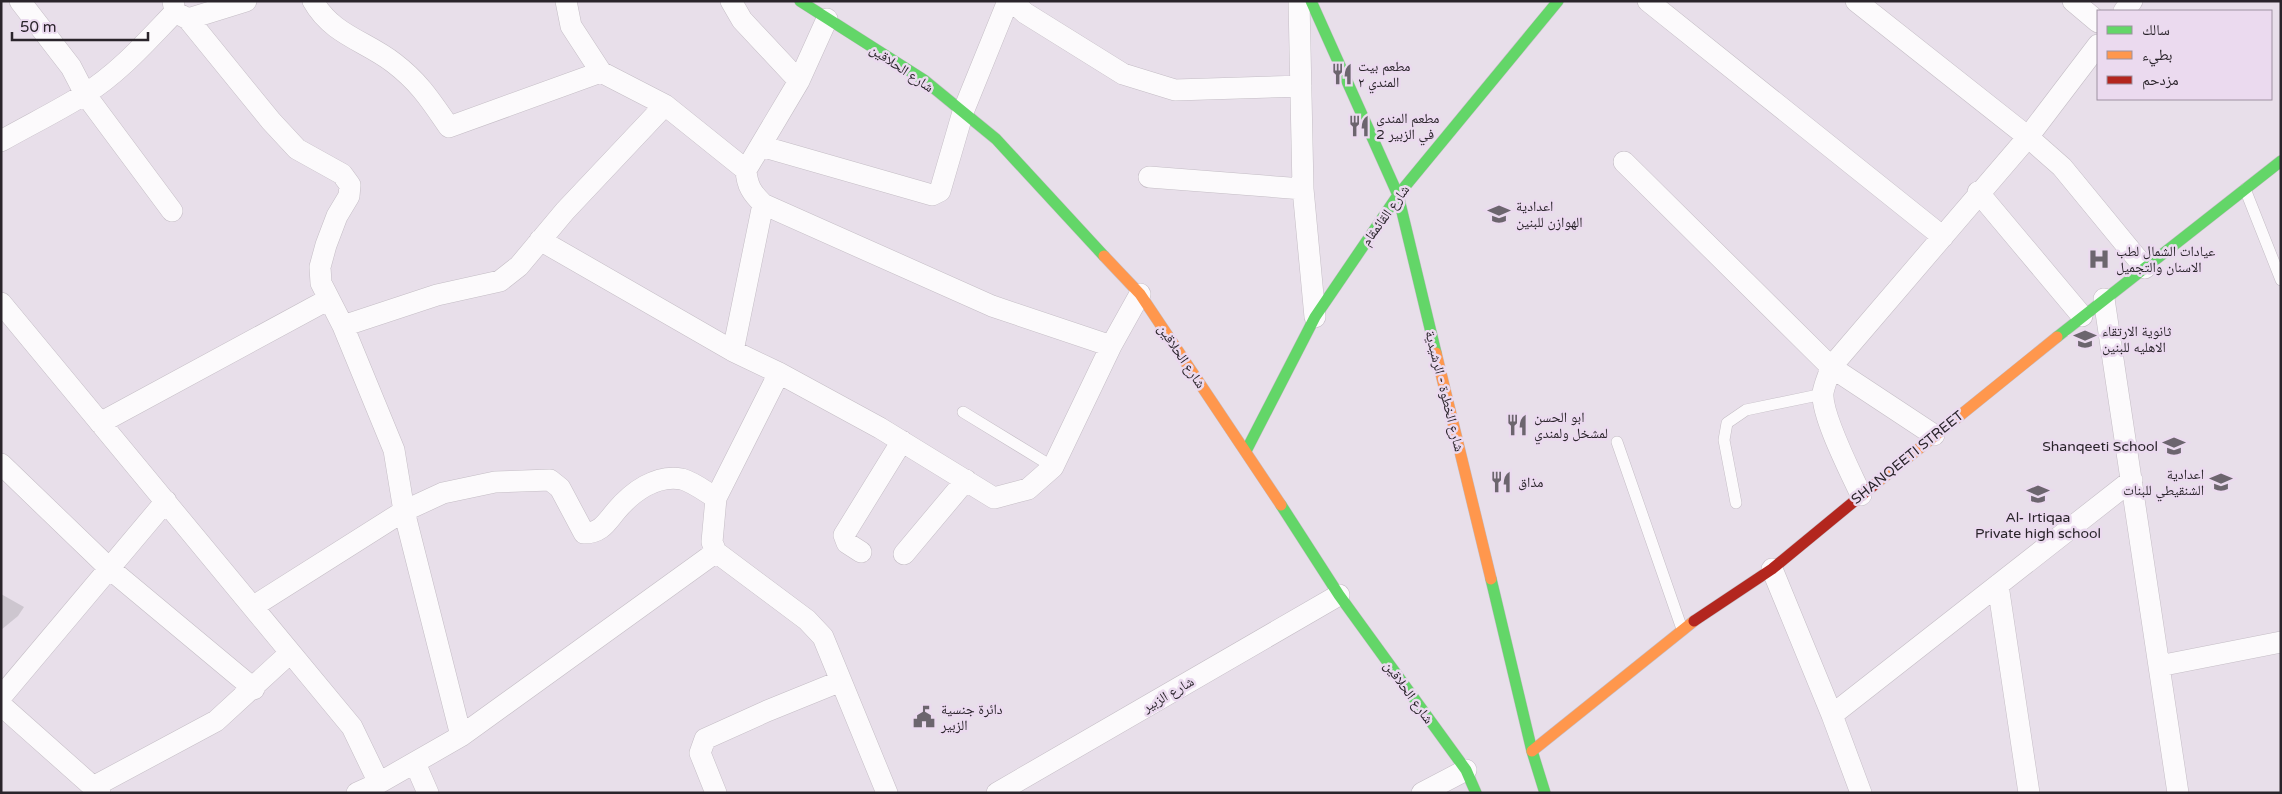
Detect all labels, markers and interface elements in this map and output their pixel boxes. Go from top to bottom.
scale bar [12,10,149,42]
legend [2097,10,2272,100]
text: 50 m [20,18,57,36]
text: سالك [2142,21,2170,39]
street label: شارع الحلاقين [866,41,937,97]
text: بطيء [2142,46,2172,67]
place label: مطعم بيت المندي ٢ [1358,58,1410,94]
restaurant icon: مطعم بيت المندي ٢ [1329,61,1355,87]
text: مزدحم [2142,71,2179,90]
place label: مطعم المندي 2 في الزبير [1376,110,1439,146]
restaurant icon: مطعم المندي 2 في الزبير [1346,113,1372,139]
street label: شارع القائمقام [1358,182,1414,250]
place label: اعدادية الهوازن للبنين [1516,198,1583,231]
school or university icon: اعدادية الهوازن للبنين [1486,201,1512,227]
place label: عيادات الشمال لطب الاسنان والتجميل [2116,243,2215,276]
hospital icon: عيادات الشمال لطب الاسنان والتجميل [2086,246,2112,272]
street label: شارع الحلاقين [1153,321,1209,392]
place label: ثانوية الارتقاء الاهليه للبنين [2102,323,2172,356]
school or university icon: ثانوية الارتقاء الاهليه للبنين [2072,326,2098,352]
street label: شارع الخطوة - الرشيدية [1420,329,1468,454]
street label: SHANQEETI STREET [1848,407,1967,508]
place label: ابو الحسن لمشخل ولمندي [1534,409,1608,445]
restaurant icon: ابو الحسن لمشخل ولمندي [1504,412,1530,438]
school or university icon: Shanqeeti School [2161,433,2187,459]
place label: Shanqeeti School [2042,438,2158,455]
place label: اعدادية الشنقيطي للبنات [2123,466,2204,502]
restaurant icon: مذاق [1488,469,1514,495]
school or university icon: اعدادية الشنقيطي للبنات [2208,469,2234,495]
place label: مذاق [1518,474,1543,491]
school or university icon: Al- Irtiqaa Private high school [2025,481,2051,507]
place label: Al- Irtiqaa Private high school [1975,509,2101,542]
street label: شارع الحلاقين [1379,658,1437,728]
street label: شارع الزبير [1139,673,1198,717]
place label: دائرة جنسية الزبير [940,701,1003,734]
public building icon: دائرة جنسية الزبير [911,704,937,730]

